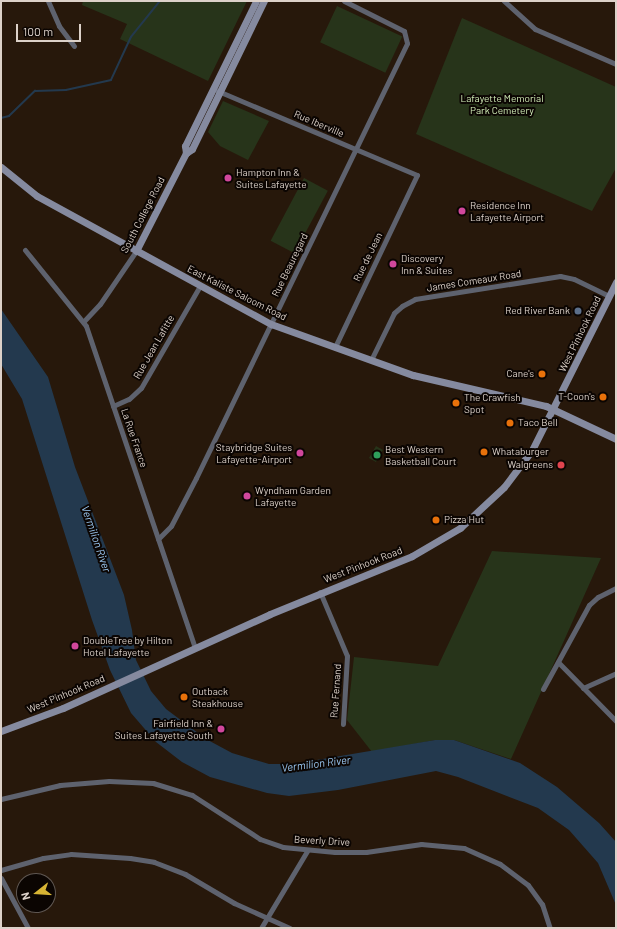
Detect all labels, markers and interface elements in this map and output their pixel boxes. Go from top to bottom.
scale bar [18,16,83,42]
text: 100 m [23,24,53,38]
park label: Lafayette Memorial Park Cemetery [460,92,544,116]
street label: Rue Iberville [292,108,346,140]
place label: Hampton Inn & Suites Lafayette [236,166,307,190]
marker: Hampton Inn & Suites Lafayette [223,173,233,183]
street label: South College Road [119,175,167,255]
place label: Residence Inn Lafayette Airport [470,199,544,222]
marker: Residence Inn Lafayette Airport [457,206,467,216]
street label: Rue de Jean [351,230,385,284]
street label: Rue Beauregard [269,231,311,299]
place label: Discovery Inn & Suites [401,252,452,276]
marker: Discovery Inn & Suites [388,259,398,269]
street label: East Kaliste Saloom Road [185,263,289,323]
street label: James Comeaux Road [426,268,522,294]
street label: West Pinhook Road [556,294,604,374]
place label: Red River Bank [505,305,570,317]
marker: Red River Bank [573,306,583,316]
street label: Rue Jean Lafitte [131,313,177,381]
place label: Cane's [507,368,534,380]
marker: Cane's [537,369,547,379]
place label: The Crawfish Spot [464,391,521,414]
place label: T-Coon's [558,391,595,403]
marker: T-Coon's [598,392,608,402]
marker: The Crawfish Spot [451,398,461,408]
street label: La Rue France [118,407,150,469]
place label: Taco Bell [518,417,557,429]
marker: Taco Bell [505,418,515,428]
place label: Staybridge Suites Lafayette-Airport [216,441,292,464]
place label: Best Western Basketball Court [385,443,456,466]
place label: Whataburger [492,446,549,458]
marker: Whataburger [479,447,489,457]
marker: Staybridge Suites Lafayette-Airport [295,448,305,458]
marker: Best Western Basketball Court [372,450,382,460]
place label: Walgreens [507,459,553,471]
marker: Walgreens [556,460,566,470]
place label: Wyndham Garden Lafayette [255,484,331,508]
marker: Wyndham Garden Lafayette [242,491,252,501]
water label: Vermilion River [78,504,114,574]
place label: Pizza Hut [444,514,484,526]
marker: Pizza Hut [431,515,441,525]
street label: West Pinhook Road [322,544,404,586]
place label: DoubleTree by Hilton Hotel Lafayette [83,634,172,658]
marker: DoubleTree by Hilton Hotel Lafayette [70,641,80,651]
street label: Rue Fernand [328,663,344,719]
street label: West Pinhook Road [25,672,107,716]
place label: Outback Steakhouse [192,685,243,708]
marker: Outback Steakhouse [179,692,189,702]
place label: Fairfield Inn & Suites Lafayette South [115,717,213,740]
marker: Fairfield Inn & Suites Lafayette South [216,724,226,734]
water label: Vermilion River [281,753,351,775]
street label: Beverly Drive [294,834,350,848]
north arrow [16,873,56,913]
text: N [18,891,32,902]

